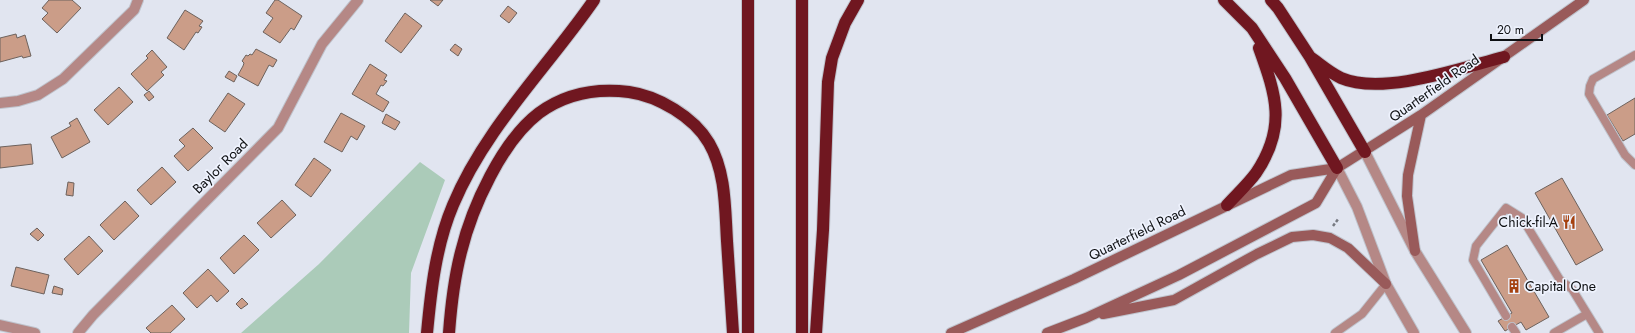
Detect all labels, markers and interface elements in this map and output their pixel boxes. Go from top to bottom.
scale bar [1491,16,1542,42]
text: 20 m [1497,21,1524,39]
street label: Quarterfield Road [1385,49,1483,127]
street label: Baylor Road [188,134,252,198]
street label: Quarterfield Road [1085,201,1189,265]
place label: Chick-fil-A [1499,212,1559,232]
restaurant icon: Chick-fil-A [1561,214,1577,230]
place label: Capital One [1525,276,1596,296]
building icon: Capital One [1506,278,1522,294]

